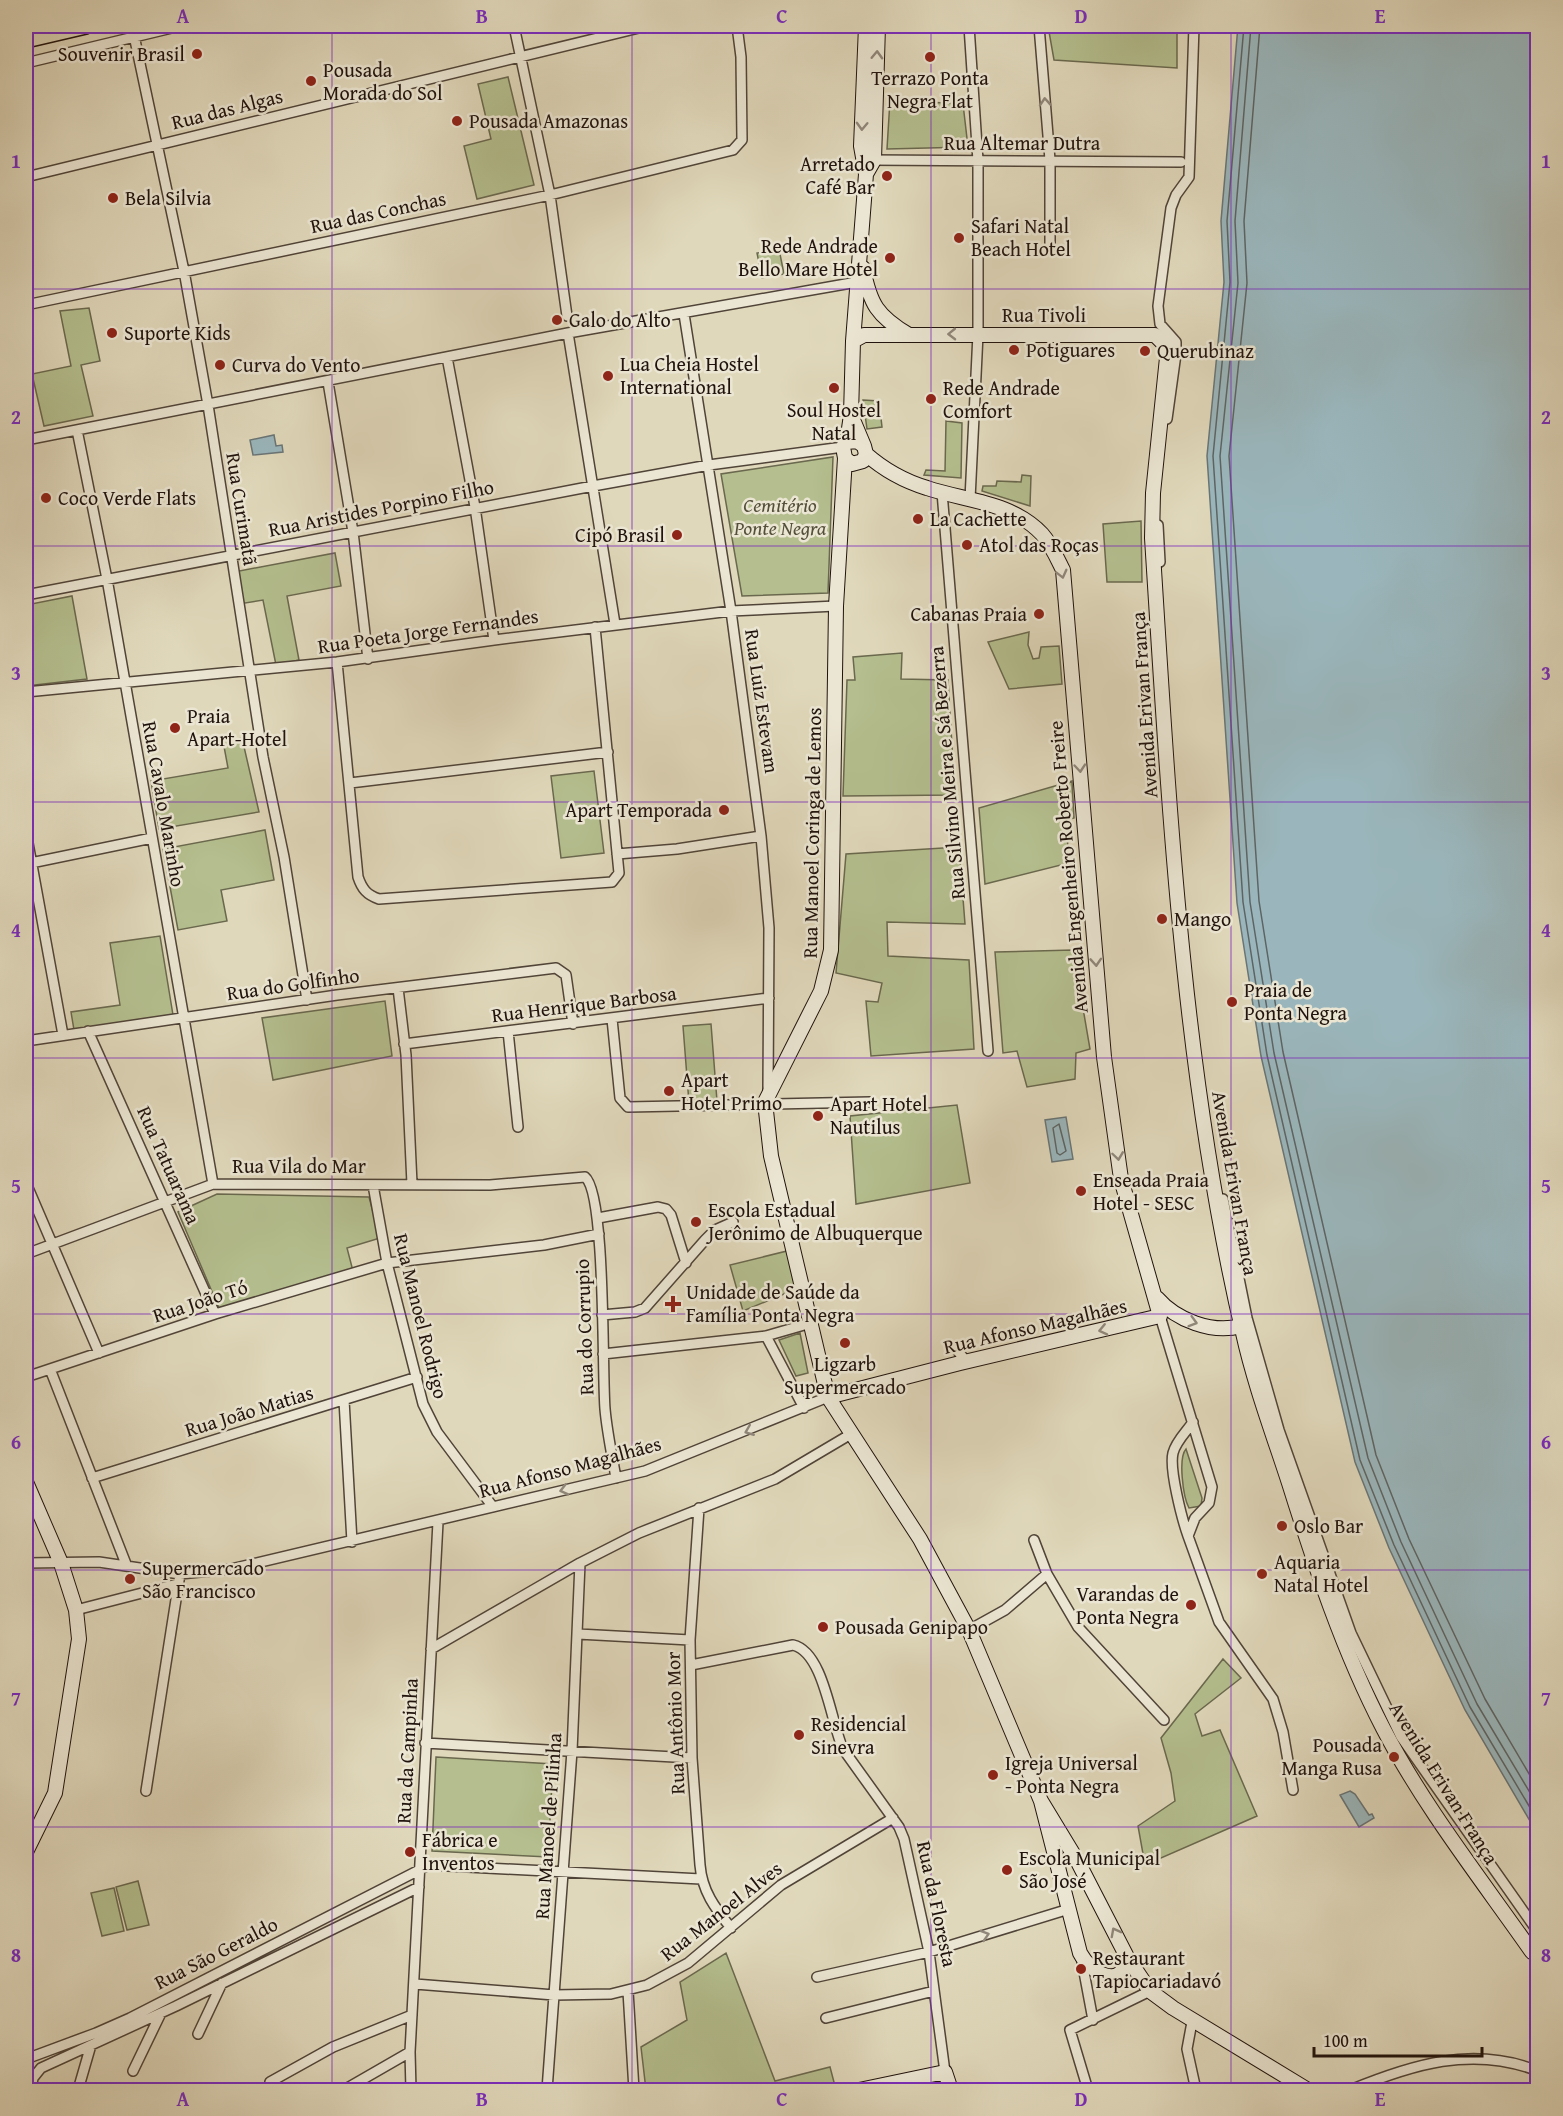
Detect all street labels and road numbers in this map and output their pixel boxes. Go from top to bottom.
street label: Rua das Algas [168,81,286,136]
street label: Rua Altemar Dutra [944,128,1101,157]
street label: Rua das Conchas [307,183,449,240]
street label: Rua Tivoli [1002,300,1086,329]
street label: Rua Curimatã [219,450,266,568]
street label: Rua Aristides Porpino Filho [266,471,496,544]
street label: Rua Poeta Jorge Fernandes [316,601,540,660]
street label: Avenida Erivan França [1122,610,1164,799]
street label: Rua Luiz Estevam [738,627,787,776]
street label: Rua Silvino Meira e Sá Bezerra [921,645,972,901]
street label: Rua Manoel Coringa de Lemos [795,707,828,959]
street label: Rua Cavalo Marinho [136,719,193,889]
street label: Avenida Engenheiro Roberto Freire [1040,720,1095,1014]
street label: Rua do Golfinho [225,960,361,1007]
street label: Rua Henrique Barbosa [490,978,679,1029]
street label: Avenida Erivan França [1205,1088,1266,1278]
street label: Rua Tatuarama [130,1101,209,1229]
street label: Rua Vila do Mar [232,1151,366,1180]
street label: Rua Manoel Rodrigo [387,1230,456,1402]
street label: Rua do Corrupio [567,1258,600,1396]
street label: Rua João Tó [149,1272,251,1329]
street label: Rua Afonso Magalhães [940,1290,1130,1361]
street label: Rua João Matias [181,1377,317,1444]
street label: Rua Afonso Magalhães [476,1428,664,1505]
street label: Rua Antônio Mor [658,1651,691,1795]
street label: Rua da Campinha [388,1677,425,1824]
street label: Avenida Erivan França [1383,1696,1507,1870]
street label: Rua Manoel de Pilinha [527,1731,569,1920]
street label: Rua da Floresta [910,1838,965,1970]
street label: Rua Manoel Alves [654,1854,788,1967]
street label: Rua São Geraldo [149,1909,283,1996]

